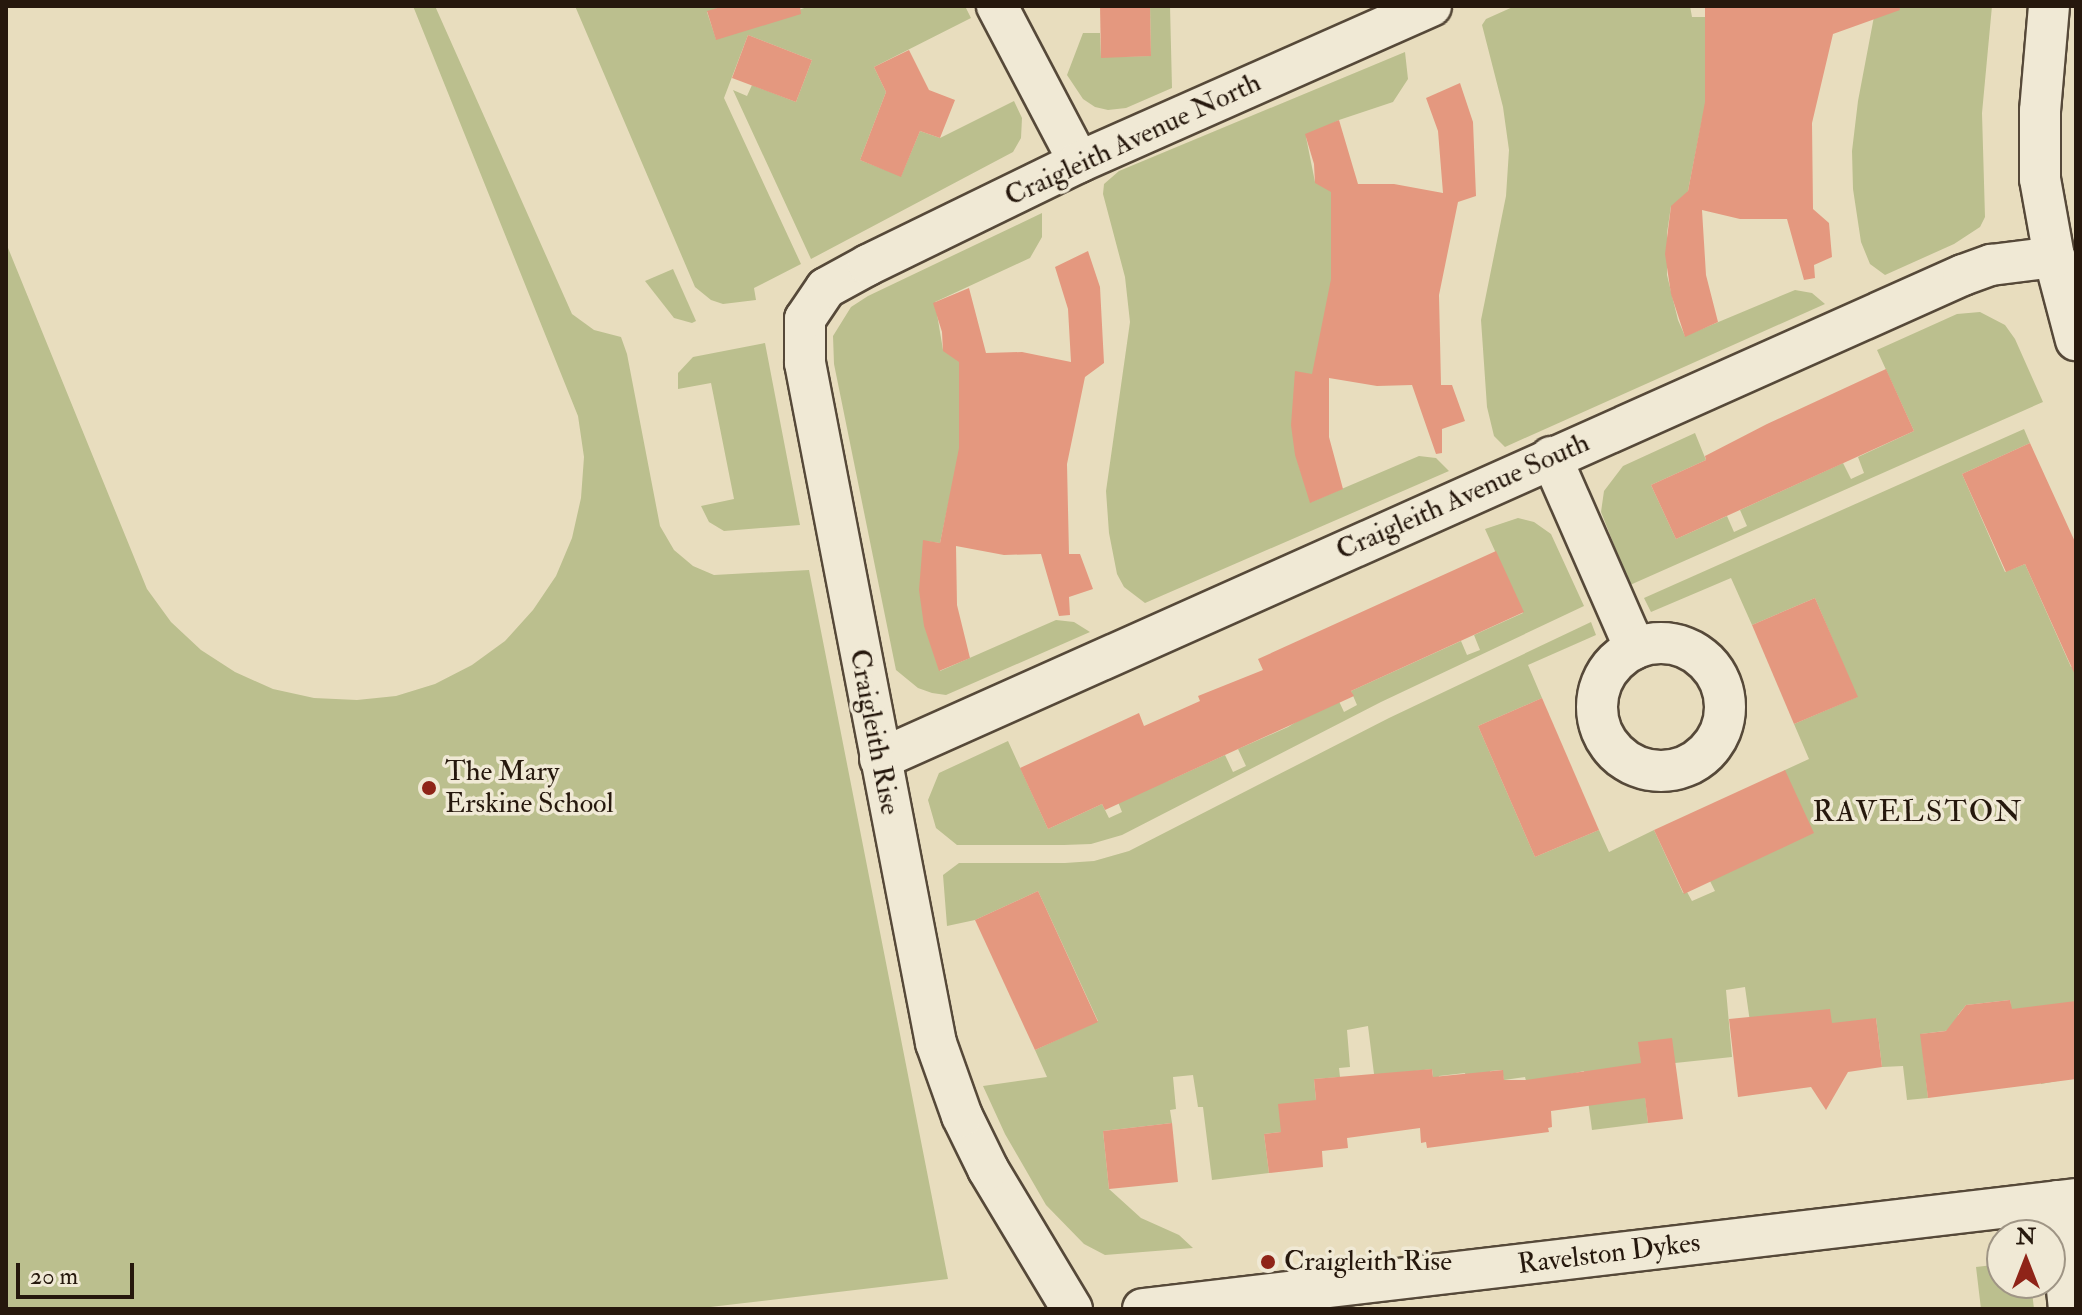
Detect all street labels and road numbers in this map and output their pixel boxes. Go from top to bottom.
street label: Craigleith Avenue North [1000,66,1266,214]
street label: Craigleith Avenue South [1331,426,1595,568]
street label: Craigleith Rise [841,646,907,818]
street label: Ravelston Dykes [1516,1226,1702,1282]

